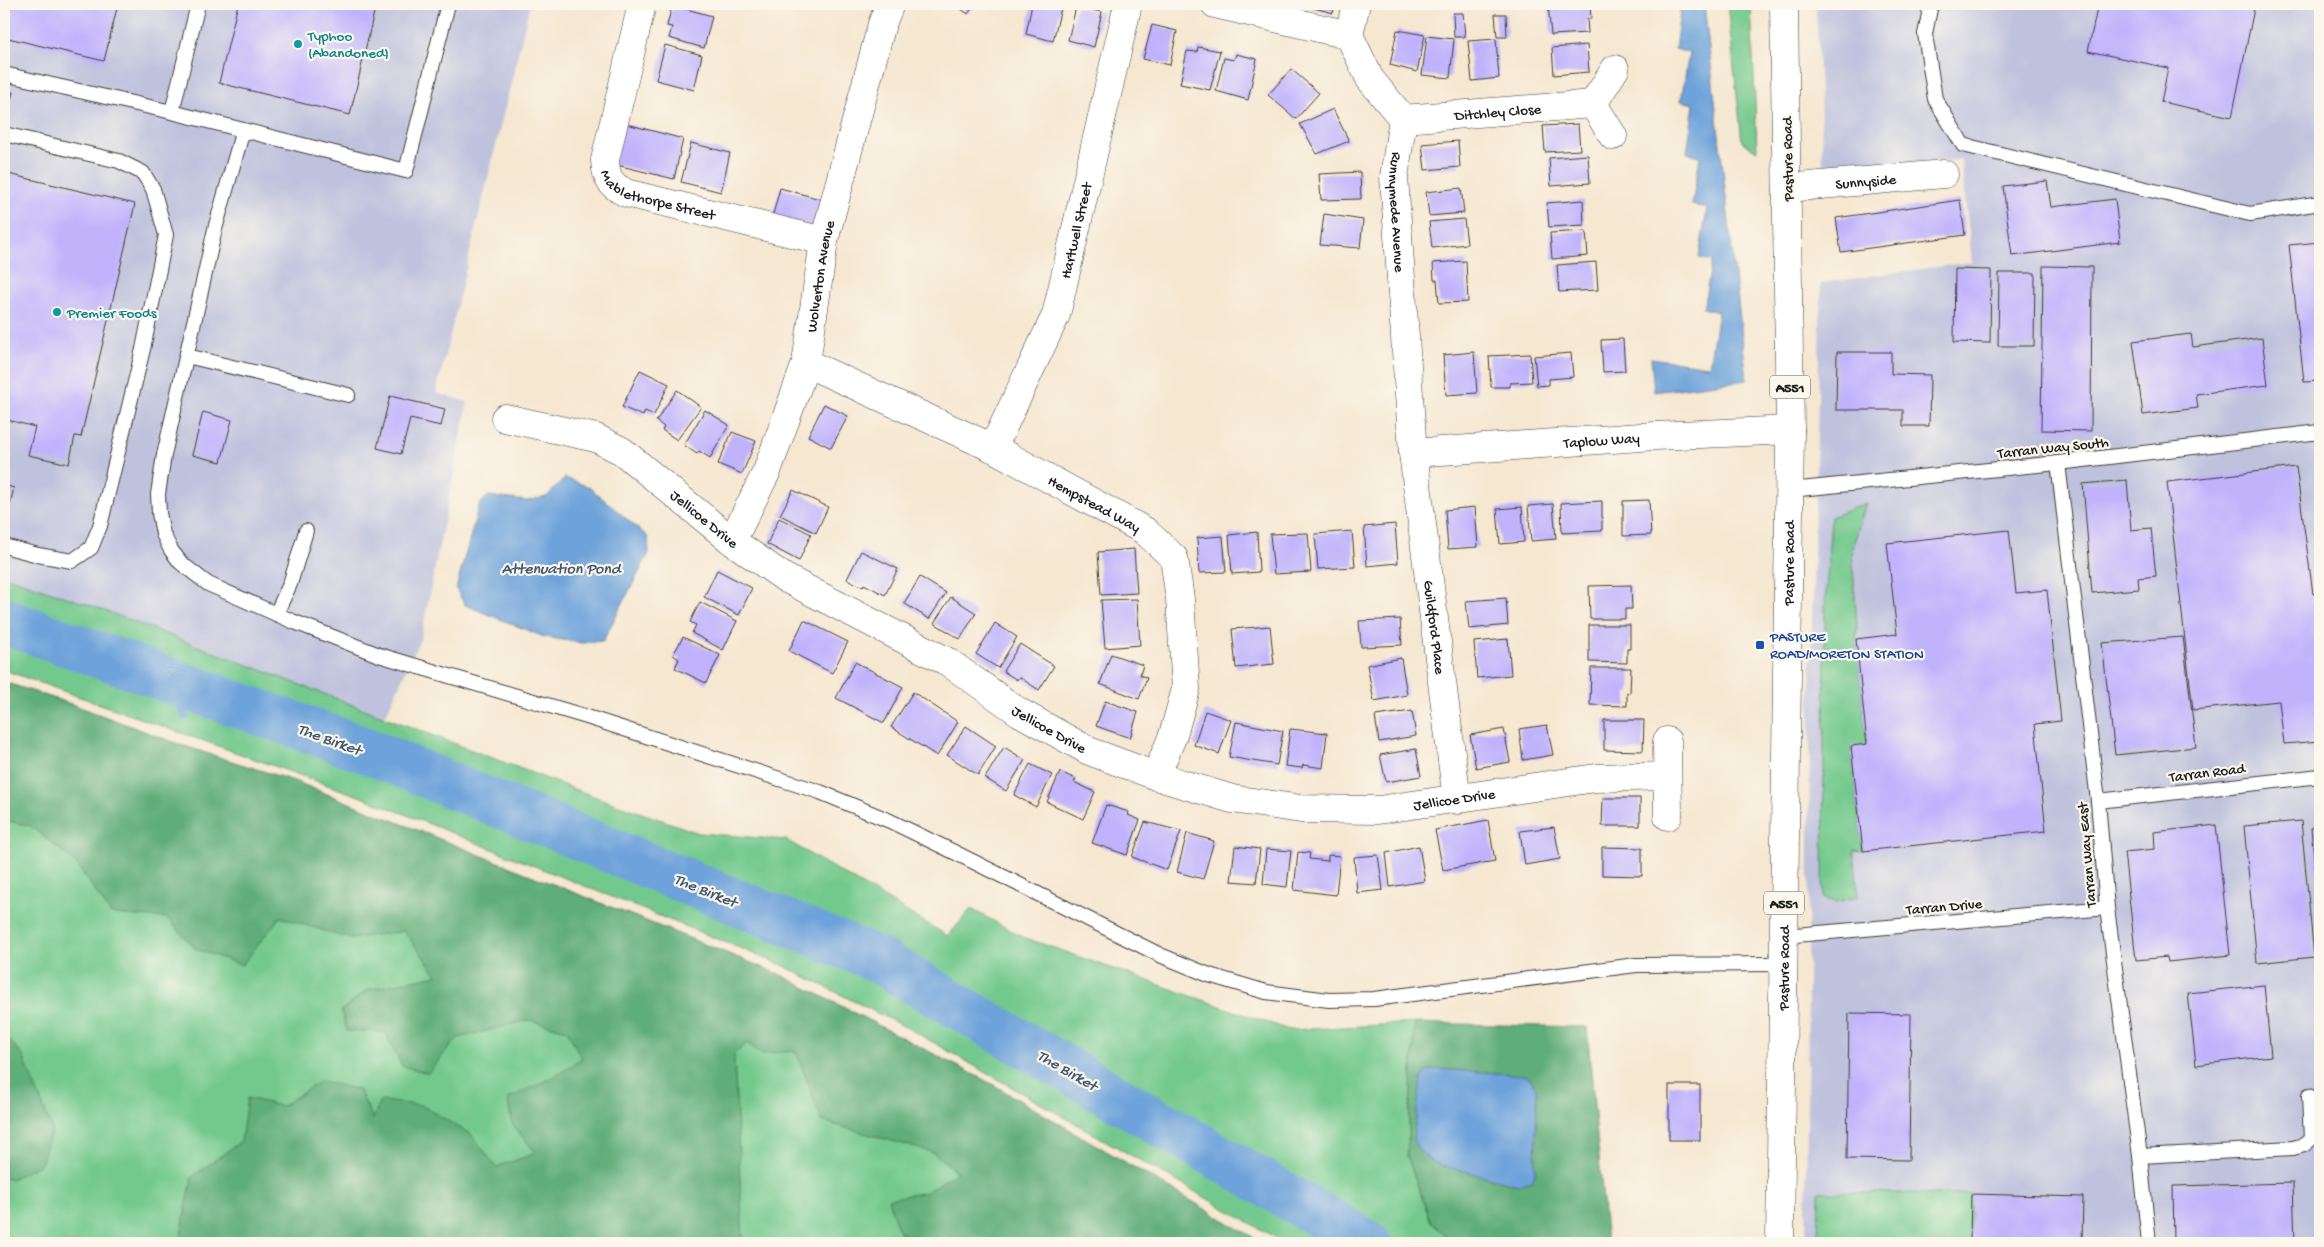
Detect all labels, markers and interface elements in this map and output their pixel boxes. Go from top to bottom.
place label: Typhoo (Abandoned) [307,28,389,63]
marker: Typhoo (Abandoned) [292,38,304,50]
street label: Ditchley Close [1453,101,1542,126]
street label: Pasture Road [1779,115,1799,202]
street label: Runnymede Avenue [1383,151,1408,273]
street label: Mablethorpe Street [595,168,719,226]
street label: Sunnyside [1835,171,1897,195]
street label: Hartwell Street [1058,179,1098,281]
street label: Wolverton Avenue [804,218,840,334]
place label: Premier Foods [66,305,157,323]
marker: Premier Foods [51,306,63,318]
road number: A551 [1770,376,1810,398]
street label: Taplow Way [1562,430,1641,453]
street label: Tarran Way South [1996,434,2110,464]
street label: Hempstead Way [1044,473,1144,538]
street label: Jellicoe Drive [666,487,741,554]
street label: Pasture Road [1781,519,1800,607]
water label: Attenuation Pond [502,561,622,580]
street label: Guildford Place [1418,579,1448,676]
place label: PASTURE ROAD/MORETON STATION [1769,629,1924,664]
marker: PASTURE ROAD/MORETON STATION [1754,639,1766,651]
street label: Jellicoe Drive [1007,703,1089,759]
water label: The Birket [295,721,365,762]
street label: Tarran Road [2167,760,2247,788]
street label: Jellicoe Drive [1412,786,1497,816]
street label: Tarran Way East [2074,800,2102,909]
water label: The Birket [671,871,741,914]
road number: A551 [1764,891,1804,914]
street label: Tarran Drive [1904,896,1983,920]
street label: Pasture Road [1776,924,1795,1012]
water label: The Birket [1033,1047,1102,1098]

